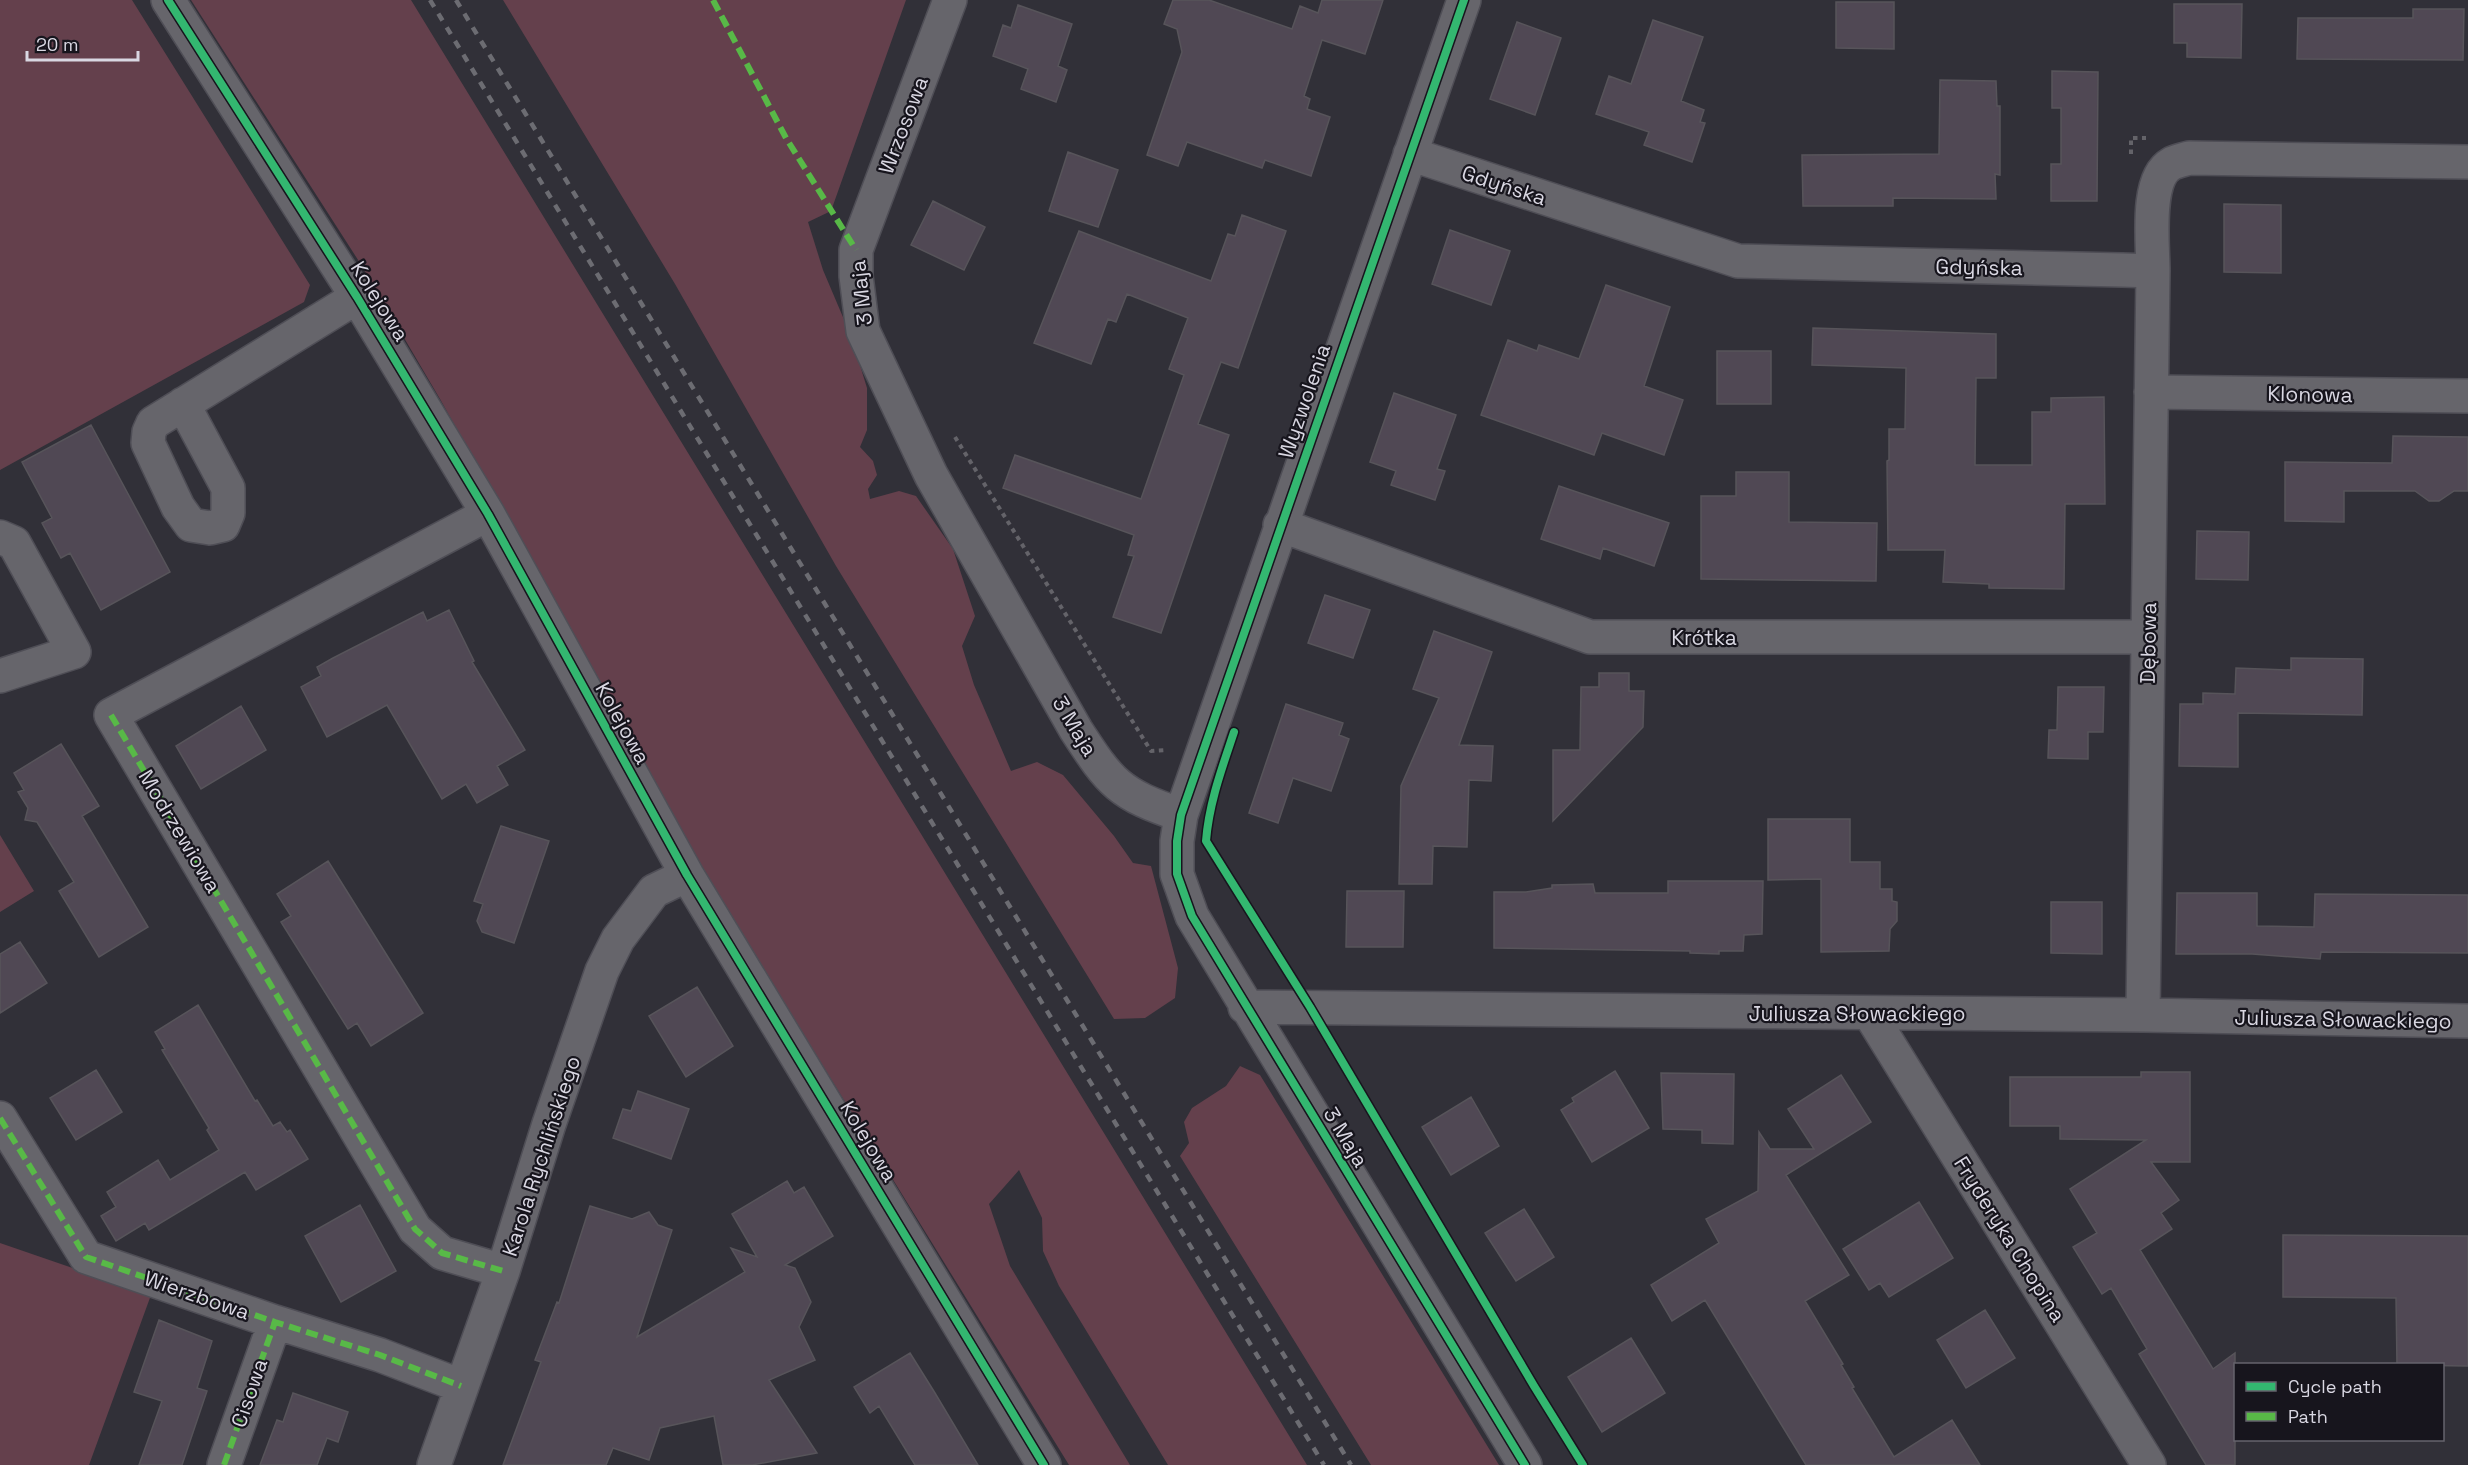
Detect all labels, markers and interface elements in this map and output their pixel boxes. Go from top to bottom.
scale bar [27,24,138,62]
text: 20 m [36,33,79,56]
street label: Wrzosowa [872,72,934,178]
street label: Gdyńska [1458,159,1550,211]
street label: Gdyńska [1935,253,2023,281]
street label: Kolejowa [345,256,415,346]
street label: 3 Maja [844,259,878,327]
street label: Wyzwolenia [1272,340,1336,462]
street label: Klonowa [2267,380,2353,408]
street label: Dębowa [2134,602,2162,684]
street label: Krótka [1671,624,1737,651]
street label: Kolejowa [589,677,657,769]
street label: 3 Maja [1047,691,1103,761]
street label: Modrzewiowa [133,765,227,897]
street label: Juliusza Słowackiego [1748,1000,1966,1027]
street label: Juliusza Słowackiego [2234,1004,2452,1034]
street label: Karola Rychlińskiego [496,1052,586,1260]
street label: Kolejowa [834,1096,904,1186]
street label: 3 Maja [1318,1102,1374,1172]
street label: Fryderyka Chopina [1948,1151,2072,1327]
street label: Wierzbowa [141,1264,253,1326]
street label: Cisowa [225,1355,273,1431]
legend [2234,1363,2444,1441]
text: Cycle path [2288,1375,2382,1398]
text: Path [2288,1405,2328,1428]

